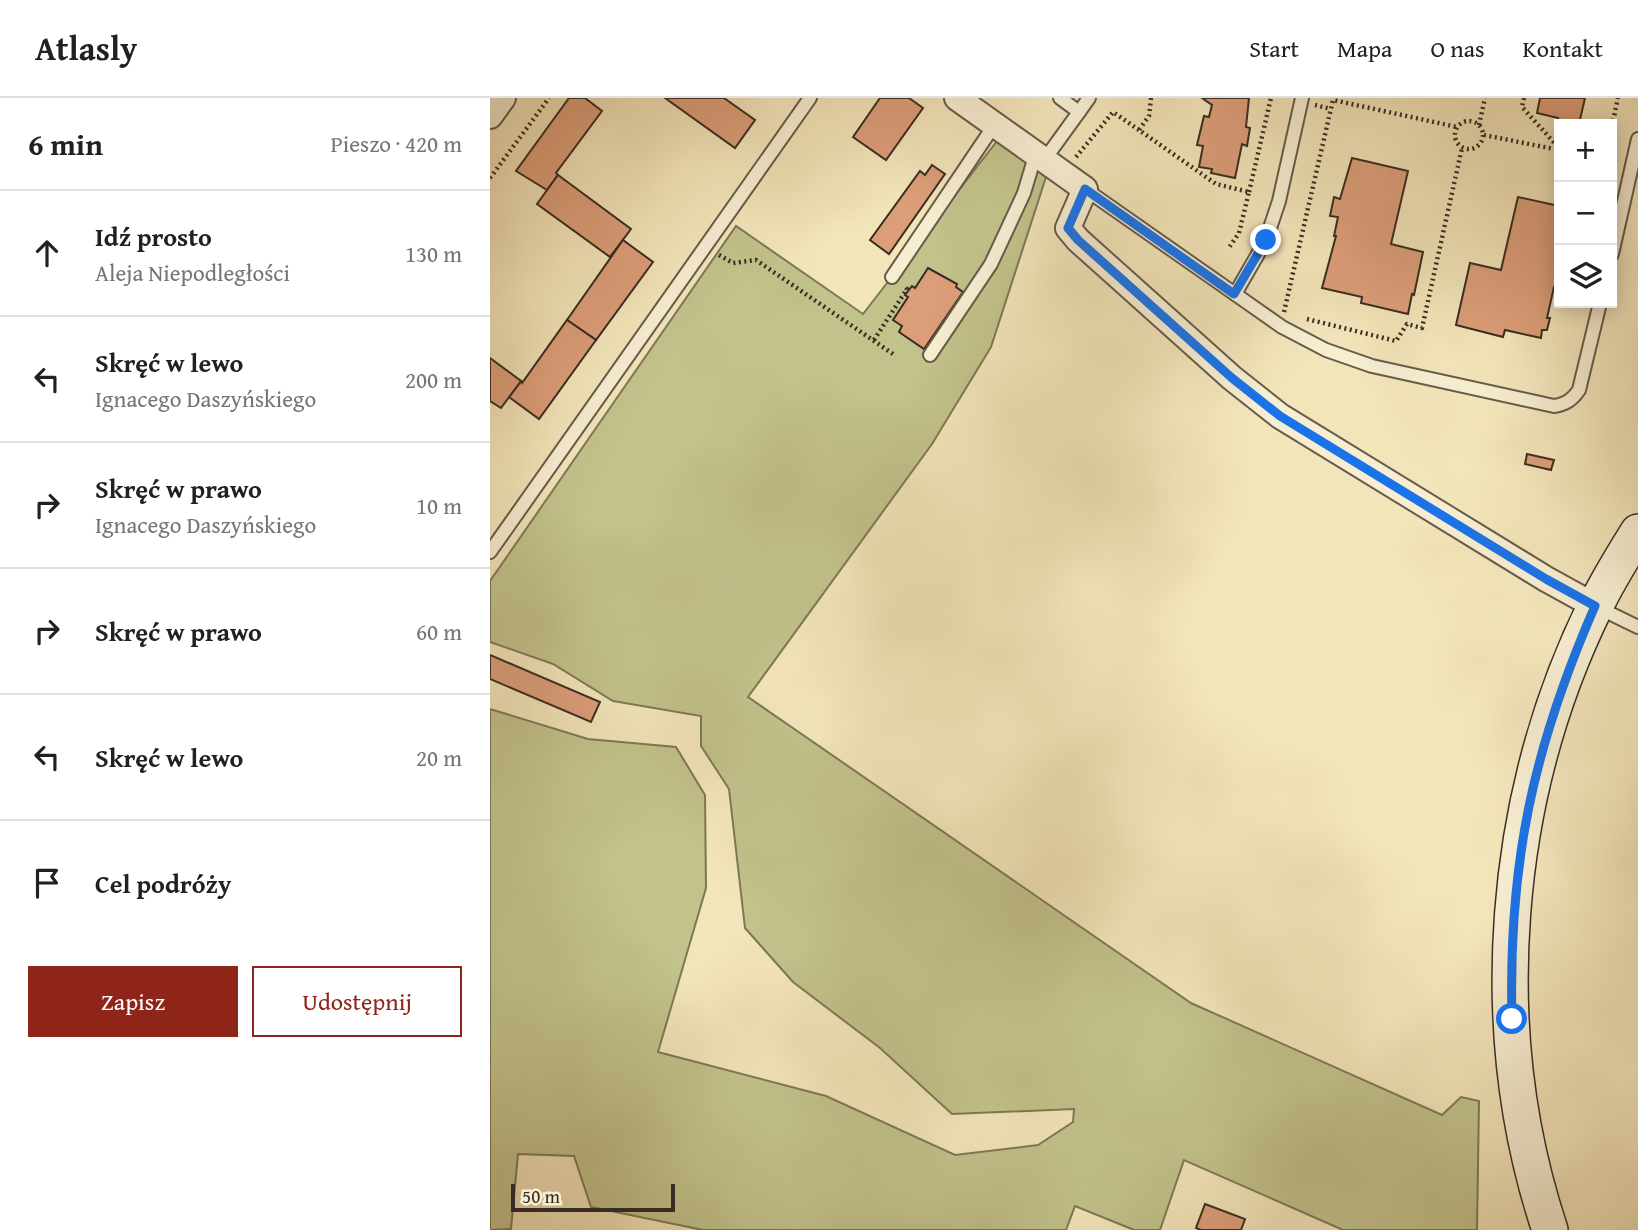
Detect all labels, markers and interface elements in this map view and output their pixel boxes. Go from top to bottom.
text: Atlasly [35,24,137,72]
text: Start [1249,31,1299,66]
text: Mapa [1337,31,1392,66]
text: O nas [1430,31,1485,66]
text: Kontakt [1523,31,1603,66]
map controls [1554,119,1617,308]
button: + [1554,119,1617,182]
text: 6 min [28,122,103,166]
text: Pieszo · 420 m [330,127,462,160]
button: − [1554,182,1617,245]
text: Idź prosto [95,217,212,256]
route end [1250,224,1281,255]
icon: ahead [28,234,66,272]
text: 130 m [405,237,462,270]
button: layers [1554,245,1617,308]
text: Aleja Niepodległości [95,256,290,289]
text: Skręć w lewo [95,343,243,382]
icon: left [28,360,66,398]
text: 200 m [405,363,462,396]
text: Ignacego Daszyńskiego [95,382,316,415]
text: Skręć w prawo [95,469,262,508]
icon: right [28,486,66,524]
text: 10 m [416,489,462,522]
text: Ignacego Daszyńskiego [95,508,316,541]
icon: right [28,612,66,650]
text: Skręć w prawo [95,612,262,651]
text: 60 m [416,615,462,648]
icon: left [28,738,66,776]
text: Skręć w lewo [95,738,243,777]
text: 20 m [416,741,462,774]
icon: arrive [28,864,66,902]
text: Cel podróży [95,864,231,903]
button: Zapisz [28,966,238,1037]
button: Udostępnij [252,966,462,1037]
route start [1496,1003,1527,1034]
scale bar [511,1181,676,1213]
text: 50 m [522,1182,560,1210]

